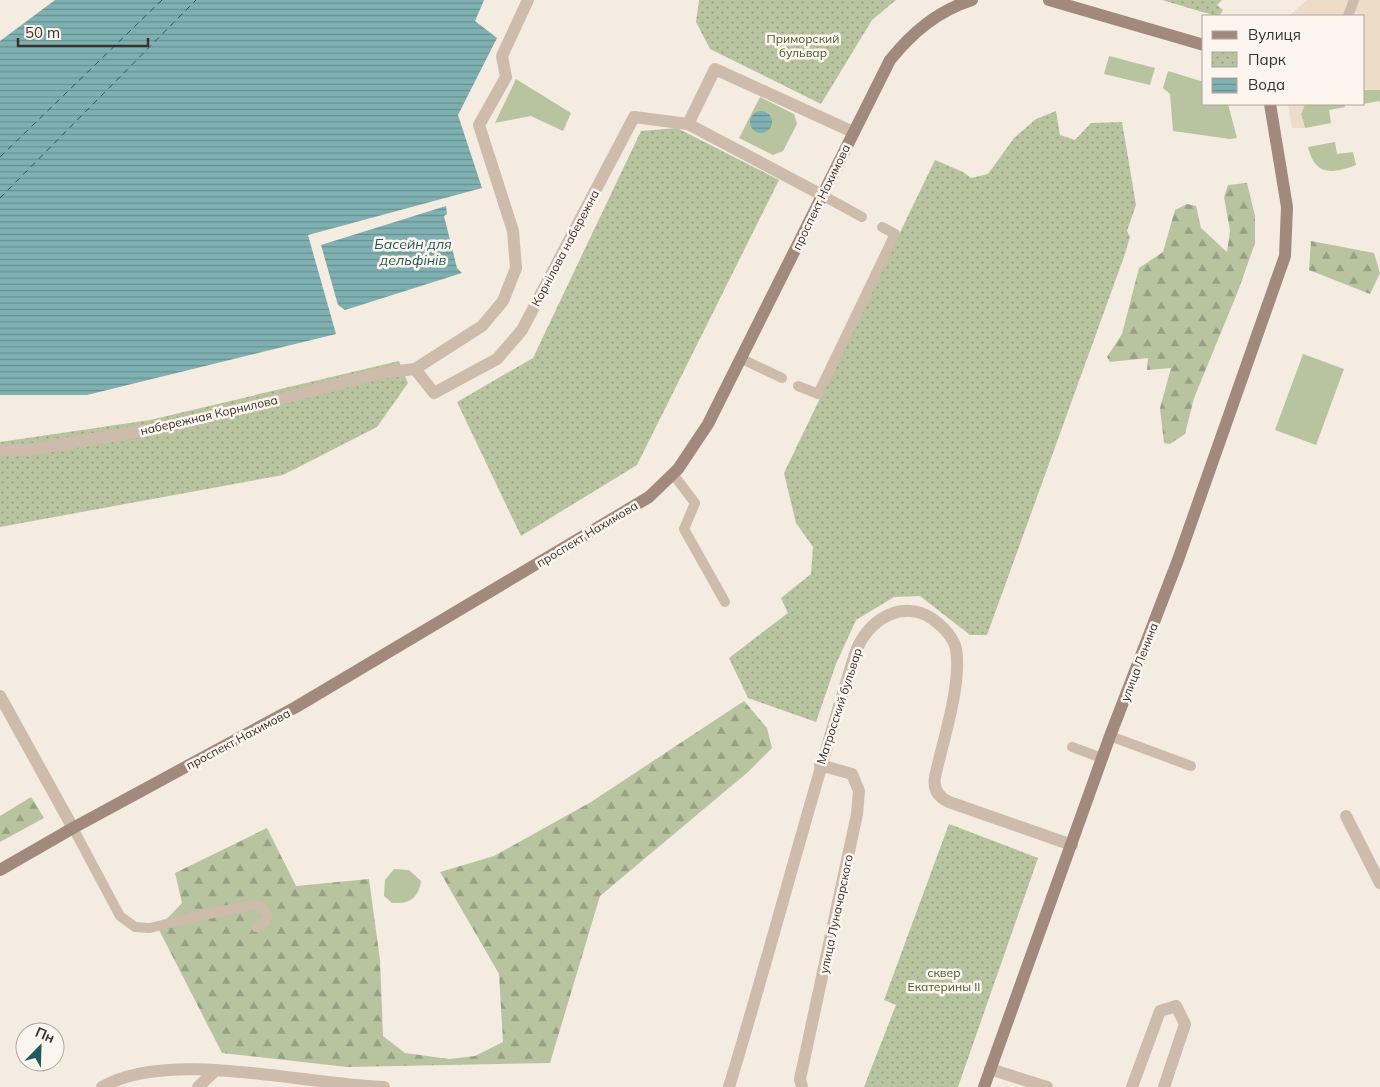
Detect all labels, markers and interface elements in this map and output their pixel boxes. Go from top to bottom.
scale bar [18,15,148,47]
legend [1202,15,1365,105]
text: 50 m [25,23,60,42]
text: Вулиця [1248,25,1301,44]
park label: Приморский бульвар [767,31,839,60]
text: Парк [1248,50,1287,69]
text: Вода [1248,75,1285,94]
street label: проспект Нахимова [789,142,853,252]
street label: Корнілова набережна [528,187,602,309]
water label: Басейн для дельфiнiв [374,235,452,269]
street label: набережная Корнилова [139,392,279,438]
street label: проспект Нахимова [534,498,640,570]
street label: улица Ленина [1117,621,1161,703]
street label: Матросский бульвар [813,646,865,766]
street label: проспект Нахимова [183,705,293,773]
street label: улица Луначарского [816,853,856,975]
park label: cквер Екатерины II [908,965,980,994]
north arrow [15,1022,65,1072]
text: Пн [33,1023,58,1047]

